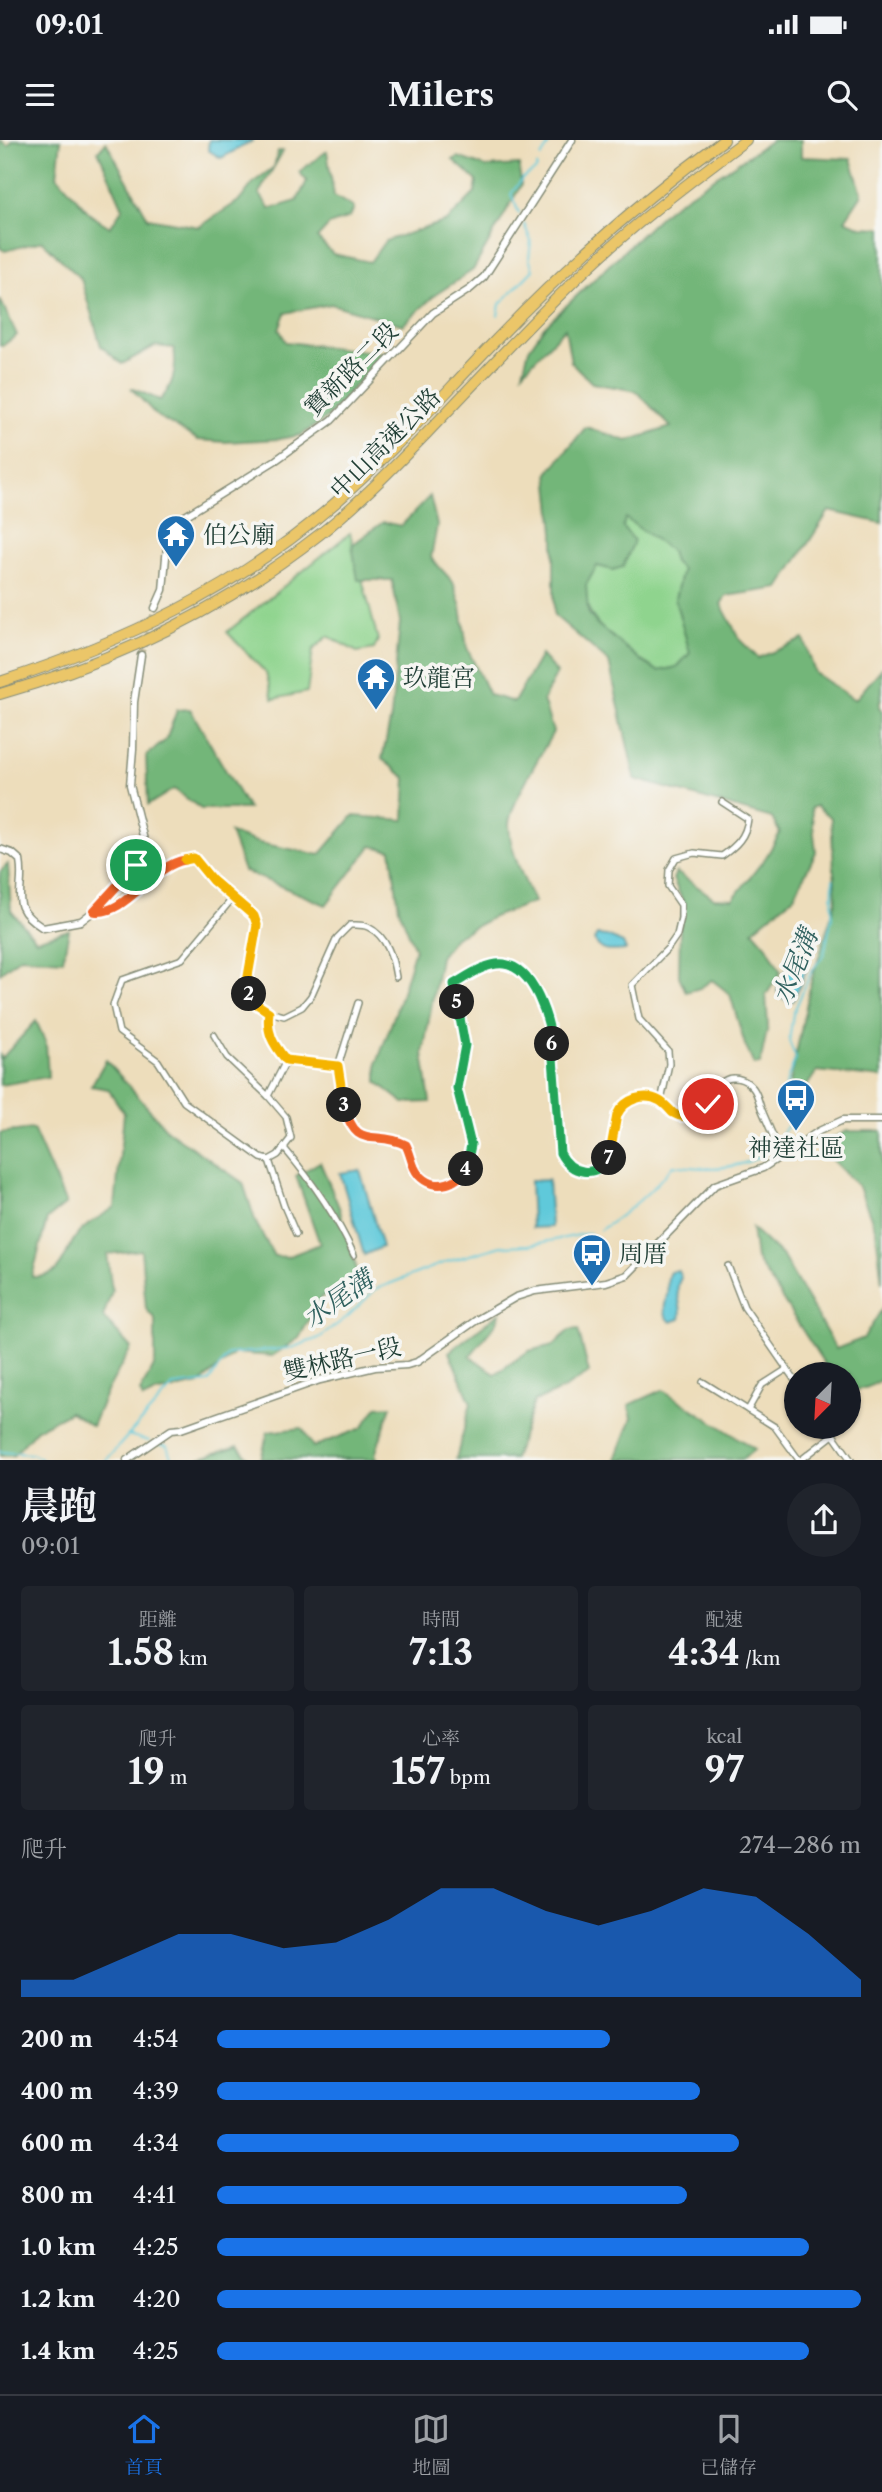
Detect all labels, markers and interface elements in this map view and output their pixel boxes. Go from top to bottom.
text: 09:01 [35,9,103,41]
text: Milers [388,75,494,114]
icon: menu [21,76,59,114]
icon: search [823,76,861,114]
street label: 寶新路二段 [298,316,404,422]
street label: 中山高速公路 [324,382,446,504]
temple icon: 伯公廟 [155,513,197,568]
place label: 伯公廟 [203,520,275,549]
temple icon: 玖龍宮 [355,656,397,711]
place label: 玖龍宮 [403,663,475,692]
pin [106,835,166,895]
icon: arrive [117,846,155,884]
water label: 水尾溝 [766,921,826,1009]
pin: 2 [232,976,266,1012]
text: 2 [243,982,254,1005]
pin: 5 [440,984,475,1020]
text: 5 [451,990,462,1013]
pin: 6 [534,1026,570,1062]
text: 6 [546,1032,557,1055]
pin [678,1074,738,1134]
bus stop icon: 神達社區 [775,1077,817,1132]
icon: check [689,1085,727,1123]
pin: 3 [326,1088,362,1122]
text: 3 [338,1093,349,1116]
place label: 神達社區 [748,1133,844,1162]
pin: 7 [592,1140,626,1176]
text: 7 [604,1146,613,1169]
pin: 4 [448,1152,484,1186]
text: 4 [460,1157,471,1180]
bus stop icon: 周厝 [571,1232,613,1287]
place label: 周厝 [619,1239,667,1268]
water label: 水尾溝 [297,1261,382,1334]
street label: 雙林路一段 [280,1331,404,1387]
north arrow [784,1362,861,1438]
map controls [784,1362,861,1439]
text: 晨跑 [21,1482,97,1529]
button: share [787,1483,861,1557]
text: 09:01 [21,1532,80,1560]
text: 距離 [139,1608,177,1631]
text: 時間 [422,1608,460,1631]
text: 配速 [705,1608,743,1631]
text: 1.58 [108,1631,174,1674]
text: 7:13 [409,1631,473,1674]
text: 4:34 [668,1631,740,1674]
text: km [174,1647,208,1670]
text: /km [740,1647,780,1670]
text: kcal [706,1725,742,1748]
text: 爬升 [139,1727,177,1750]
text: 心率 [422,1727,460,1750]
text: 97 [705,1748,744,1791]
text: 19 [128,1750,165,1793]
text: 157 [391,1750,445,1793]
text: m [165,1766,187,1789]
text: bpm [445,1766,491,1789]
text: 274–286 m [739,1831,861,1859]
text: 爬升 [21,1835,67,1863]
text: 200 m [21,2025,93,2053]
text: 4:54 [133,2025,179,2053]
text: 400 m [21,2077,93,2105]
text: 4:39 [133,2077,179,2105]
text: 600 m [21,2129,93,2157]
text: 4:34 [133,2129,179,2157]
text: 800 m [21,2181,93,2209]
text: 4:41 [133,2181,176,2209]
text: 1.0 km [21,2233,96,2261]
text: 4:25 [133,2233,178,2261]
text: 1.2 km [21,2285,95,2313]
text: 4:20 [133,2285,181,2313]
text: 1.4 km [21,2337,95,2365]
text: 4:25 [133,2337,178,2365]
tab: 首頁 [125,2410,163,2479]
tab: 地圖 [412,2410,450,2479]
tab: 已儲存 [700,2410,757,2479]

